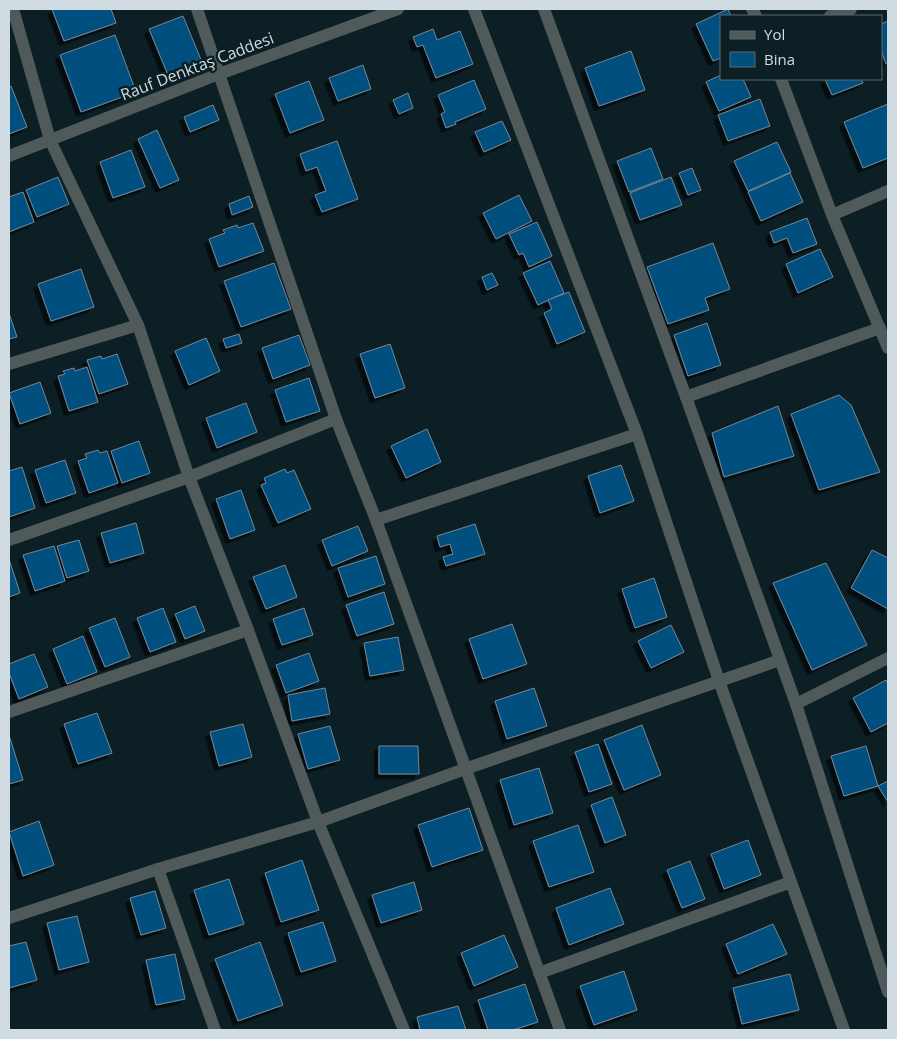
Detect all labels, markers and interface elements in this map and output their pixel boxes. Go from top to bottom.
legend [720,15,882,80]
text: Yol [764,24,785,44]
street label: Rauf Denktaş Caddesi [117,27,277,105]
text: Bina [764,49,795,69]

